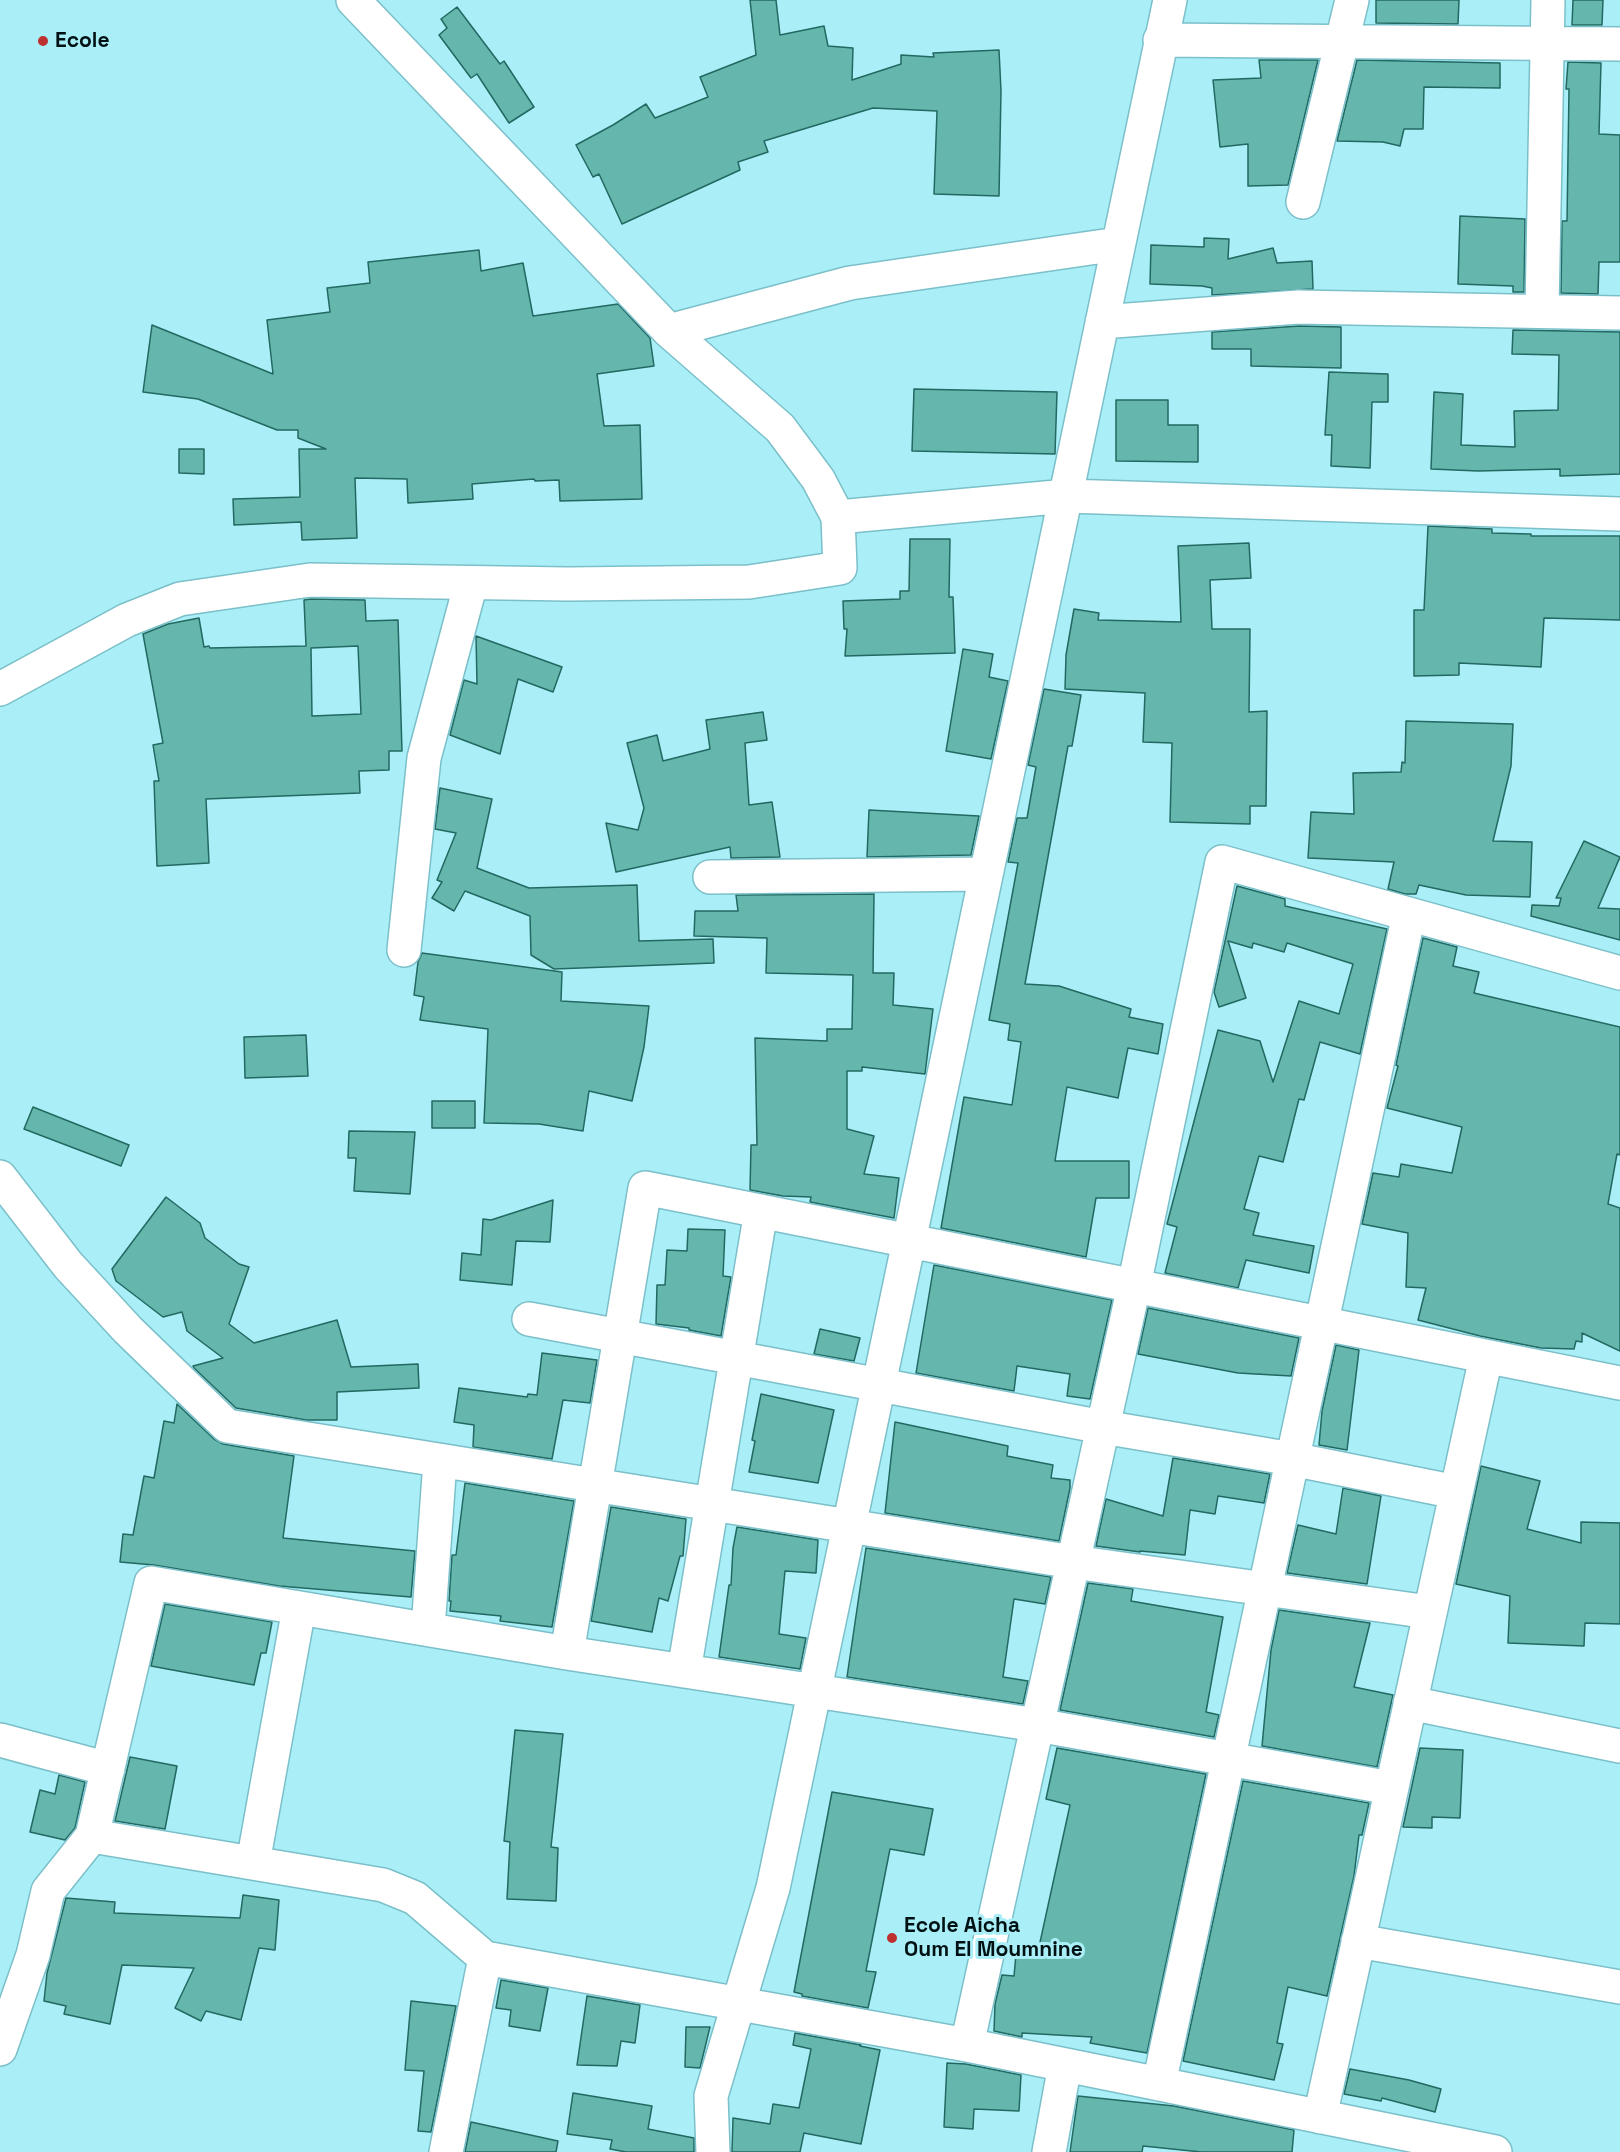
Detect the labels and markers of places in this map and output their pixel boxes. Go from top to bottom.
place label: Ecole [55,28,109,54]
marker: Ecole [36,34,50,48]
place label: Ecole Aicha Oum El Moumnine [904,1913,1083,1963]
marker: Ecole Aicha Oum El Moumnine [885,1931,899,1945]

